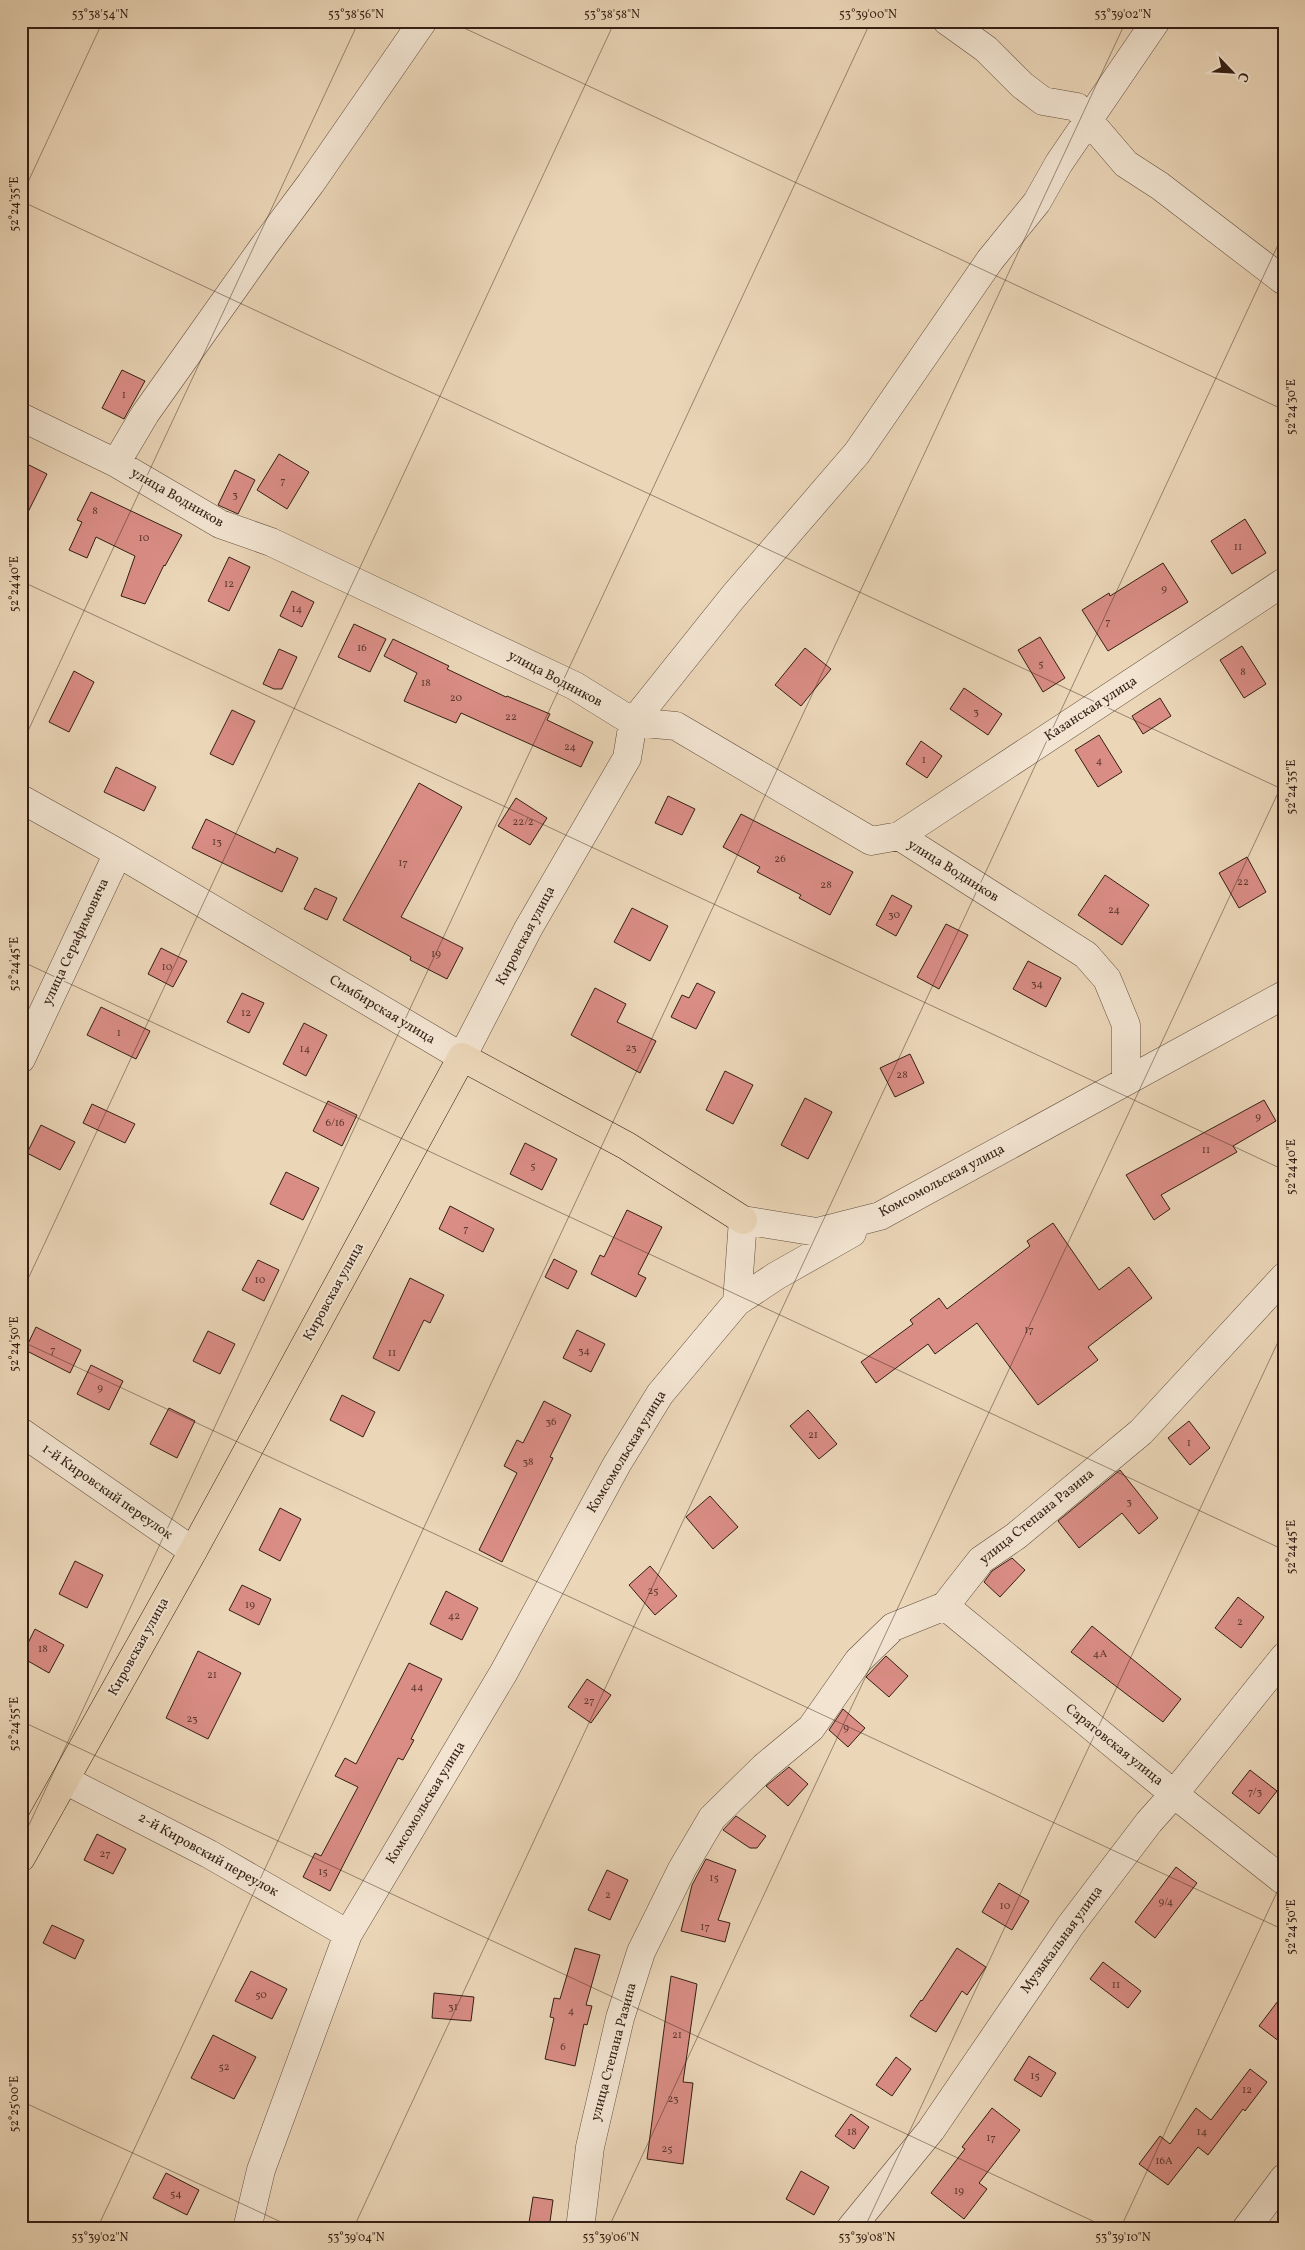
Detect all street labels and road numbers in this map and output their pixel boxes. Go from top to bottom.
street label: улица Водников [127,464,227,532]
street label: улица Водников [504,646,606,712]
street label: Казанская улица [1041,672,1141,746]
street label: улица Водников [904,835,1002,907]
street label: улица Серафимовича [38,875,114,1009]
street label: Кировская улица [492,883,560,989]
street label: Симбирская улица [325,971,439,1049]
street label: Комсомольская улица [876,1140,1008,1222]
street label: Кировская улица [299,1239,369,1345]
street label: Комсомольская улица [583,1387,671,1517]
street label: 1-й Кировский переулок [38,1440,177,1545]
street label: улица Степана Разина [976,1465,1098,1569]
street label: Кировская улица [104,1594,174,1700]
street label: Саратовская улица [1061,1700,1167,1790]
street label: Комсомольская улица [382,1738,470,1868]
street label: 2-й Кировский переулок [134,1808,282,1902]
street label: Музыкальная улица [1016,1882,1108,1998]
street label: улица Степана Разина [586,1981,642,2123]

